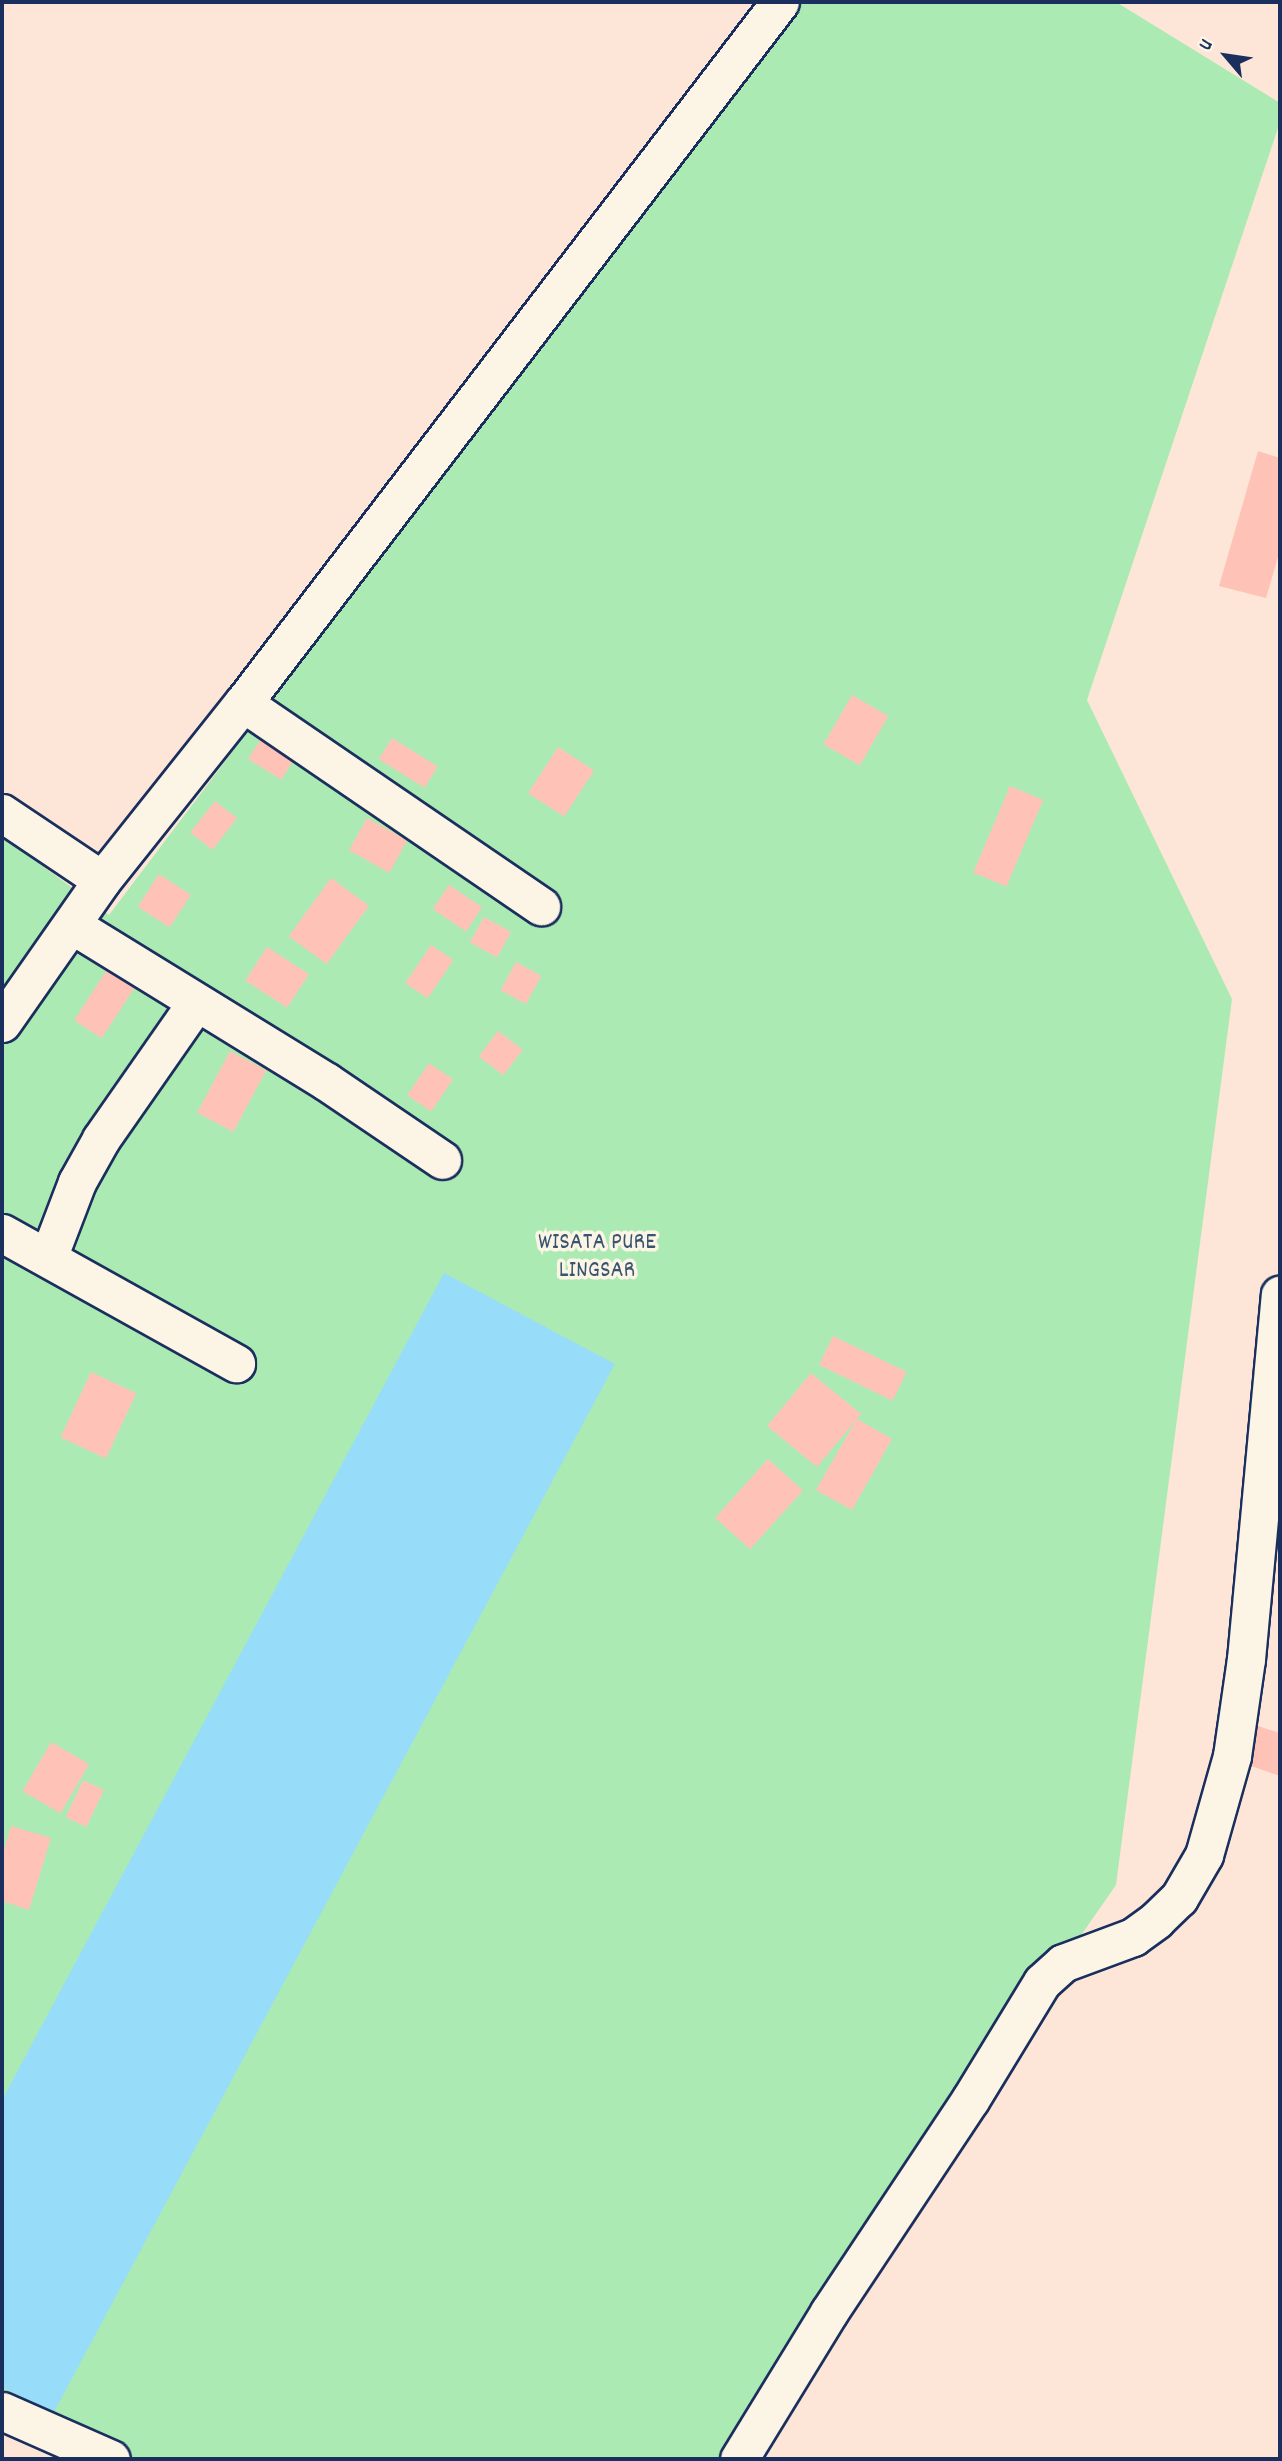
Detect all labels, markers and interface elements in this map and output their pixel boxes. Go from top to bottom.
north arrow [1191,21,1261,91]
text: U [1193,35,1221,56]
park label: WISATA PURE LINGSAR [538,1230,656,1286]

